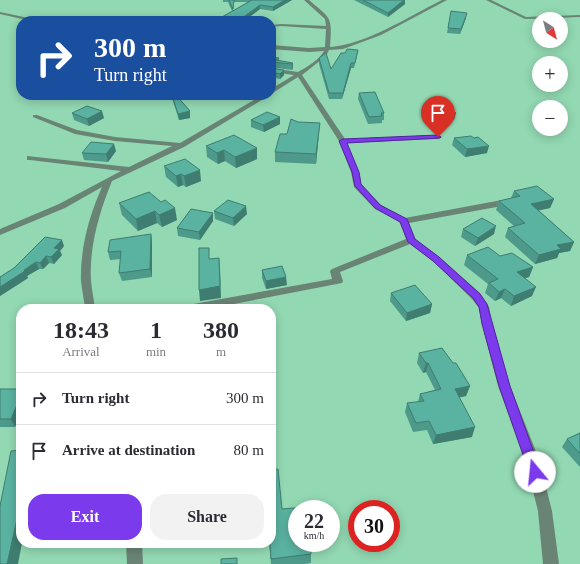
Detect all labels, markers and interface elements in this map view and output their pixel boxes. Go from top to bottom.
north arrow [532,12,568,48]
map controls [532,12,568,136]
icon: right [28,32,80,84]
text: 300 m [94,32,166,63]
button: + [532,56,568,92]
text: Turn right [94,65,167,85]
pin [421,96,455,137]
button: − [532,100,568,136]
icon: arrive [427,102,449,124]
text: 18:43 [53,317,109,343]
text: 1 [150,317,162,343]
text: 380 [203,317,239,343]
text: Arrival [62,344,100,359]
text: min [146,344,166,359]
text: m [216,344,226,359]
icon: right [28,388,50,410]
text: Turn right [62,390,129,406]
text: 300 m [226,390,264,406]
icon: arrive [28,440,50,462]
text: Arrive at destination [62,442,195,458]
text: 80 m [234,442,264,458]
position arrow [514,451,556,493]
button: Exit [28,494,142,540]
button: Share [150,494,264,540]
speed limit sign: 30 [348,500,400,552]
text: 22 [304,510,324,532]
text: km/h [304,530,324,541]

